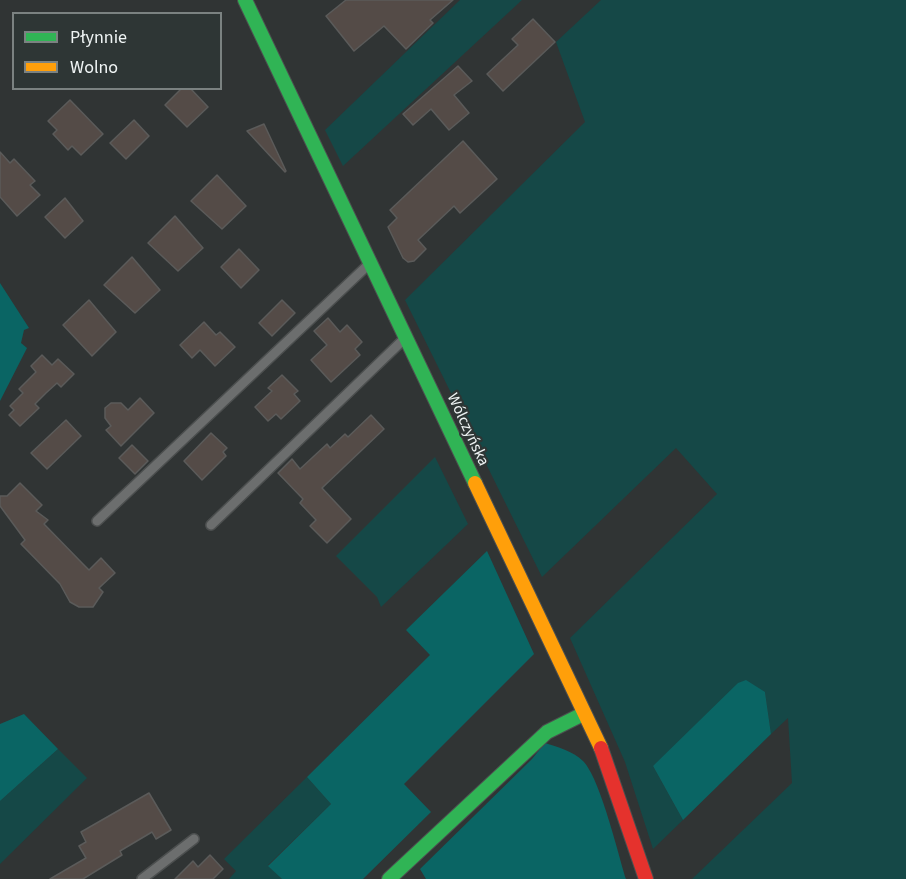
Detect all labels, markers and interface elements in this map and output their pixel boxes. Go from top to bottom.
legend [12,12,222,90]
text: Płynnie [70,25,127,50]
text: Wolno [70,55,118,80]
street label: Wólczyńska [442,391,492,469]

